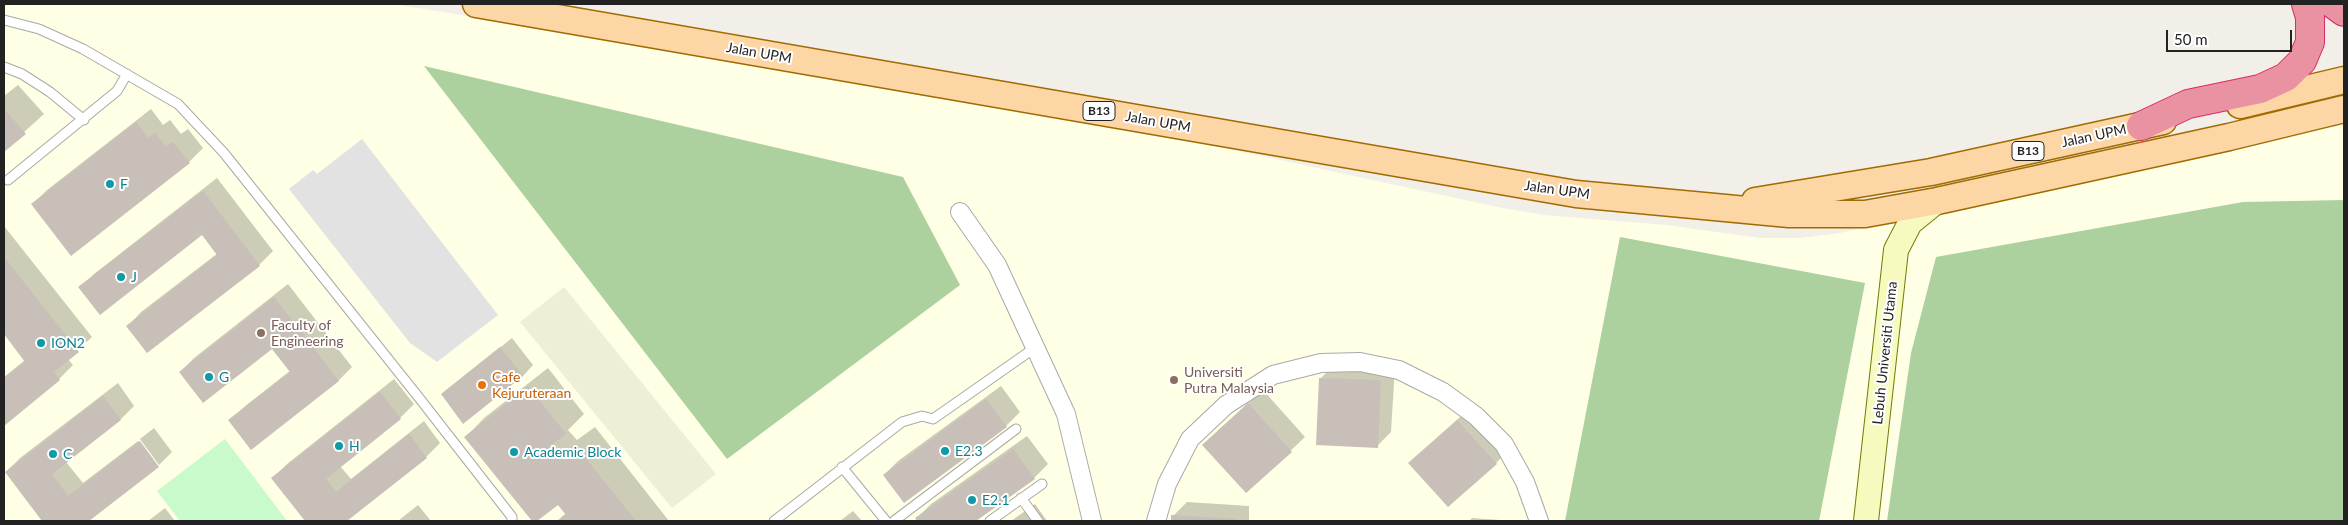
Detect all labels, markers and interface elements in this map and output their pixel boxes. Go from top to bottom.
scale bar [2168,20,2294,52]
text: 50 m [2174,30,2208,48]
street label: Jalan UPM [725,39,793,67]
road number: B13 [1083,102,1115,120]
street label: Jalan UPM [1124,108,1192,136]
street label: Jalan UPM [2060,121,2128,151]
road number: B13 [2012,142,2044,160]
place label: F [120,176,128,192]
street label: Jalan UPM [1523,177,1591,203]
marker: F [104,178,116,190]
place label: J [131,269,137,285]
marker: J [115,271,127,283]
street label: Lebuh Universiti Utama [1869,280,1901,426]
place label: Faculty of Engineering [271,317,343,350]
marker: Faculty of Engineering [255,327,267,339]
place label: ION2 [51,335,85,351]
marker: ION2 [35,337,47,349]
place label: Universiti Putra Malaysia [1184,364,1274,397]
place label: G [219,369,229,385]
place label: Cafe Kejuruteraan [492,369,571,402]
marker: G [203,371,215,383]
marker: Universiti Putra Malaysia [1168,374,1180,386]
marker: Cafe Kejuruteraan [476,379,488,391]
place label: H [349,438,360,454]
marker: H [333,440,345,452]
place label: E2.3 [955,443,983,459]
place label: Academic Block [524,444,621,460]
marker: E2.3 [939,445,951,457]
place label: C [63,446,72,462]
marker: Academic Block [508,446,520,458]
marker: C [47,448,59,460]
place label: E2.1 [982,492,1010,508]
marker: E2.1 [966,494,978,506]

